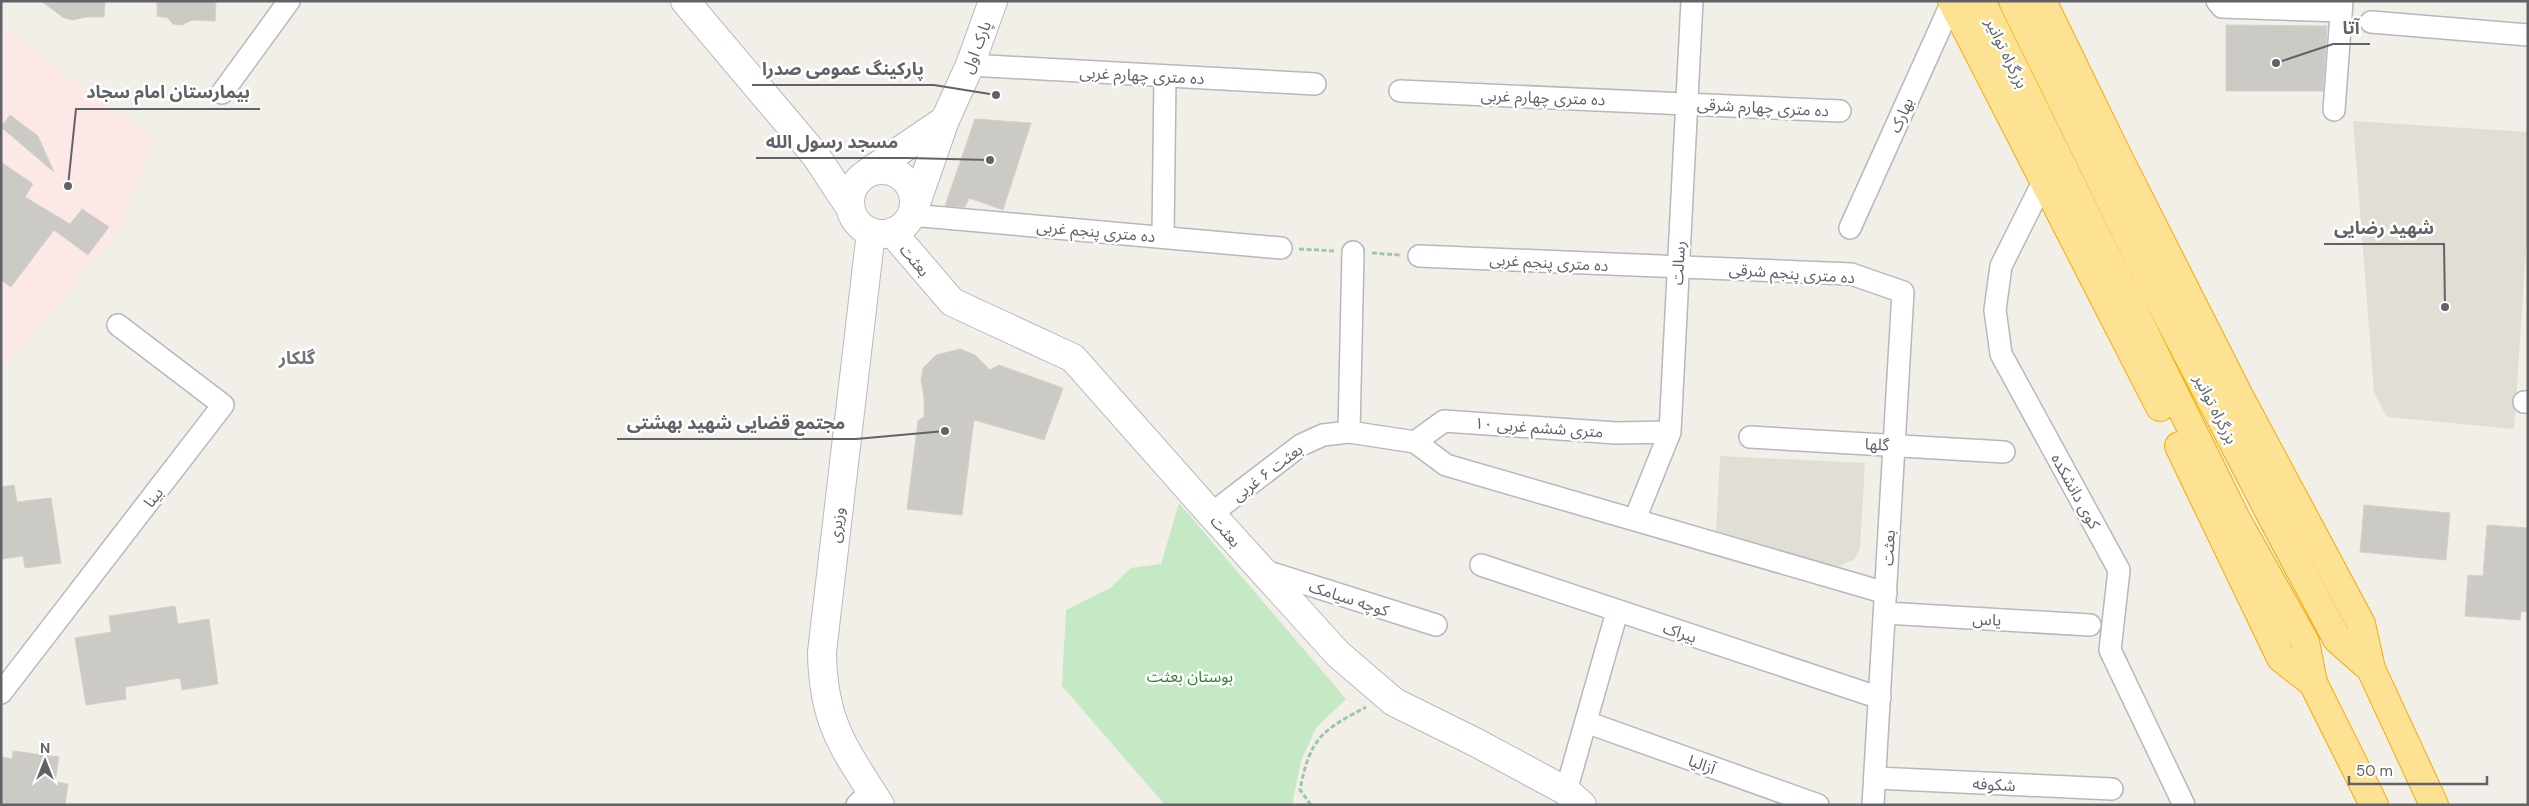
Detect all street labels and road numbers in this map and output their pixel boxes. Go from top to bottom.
street label: بزرگراه توانیر [1980,14,2033,92]
street label: پارک اول [957,18,996,77]
street label: ده متری چهارم غربی [1079,62,1205,91]
street label: ده متری چهارم غربی [1480,85,1606,112]
street label: ده متری چهارم شرقی [1696,94,1830,123]
street label: بهارک [1884,94,1918,136]
street label: ده متری پنجم غربی [1035,216,1156,249]
street label: بعثت [895,240,934,281]
street label: رسالت [1667,240,1690,286]
street label: ده متری پنجم غربی [1489,249,1609,278]
street label: ده متری پنجم شرقی [1728,259,1856,290]
street label: بزرگراه توانیر [2189,370,2242,448]
street label: ۱۰ متری ششم غربی [1474,413,1604,444]
street label: گلها [1864,433,1890,456]
street label: بعثت ۶ غربی [1228,439,1307,506]
street label: کوی دانشکده [2046,450,2105,533]
street label: بینا [139,483,168,512]
street label: وزیری [824,506,849,544]
street label: بعثت [1206,511,1246,552]
street label: بعثت [1877,529,1900,567]
street label: کوچه سیامک [1306,576,1392,621]
street label: یاس [1972,608,2002,631]
street label: بیراک [1660,617,1699,648]
street label: آزالیا [1685,750,1720,780]
street label: شکوفه [1972,773,2016,796]

